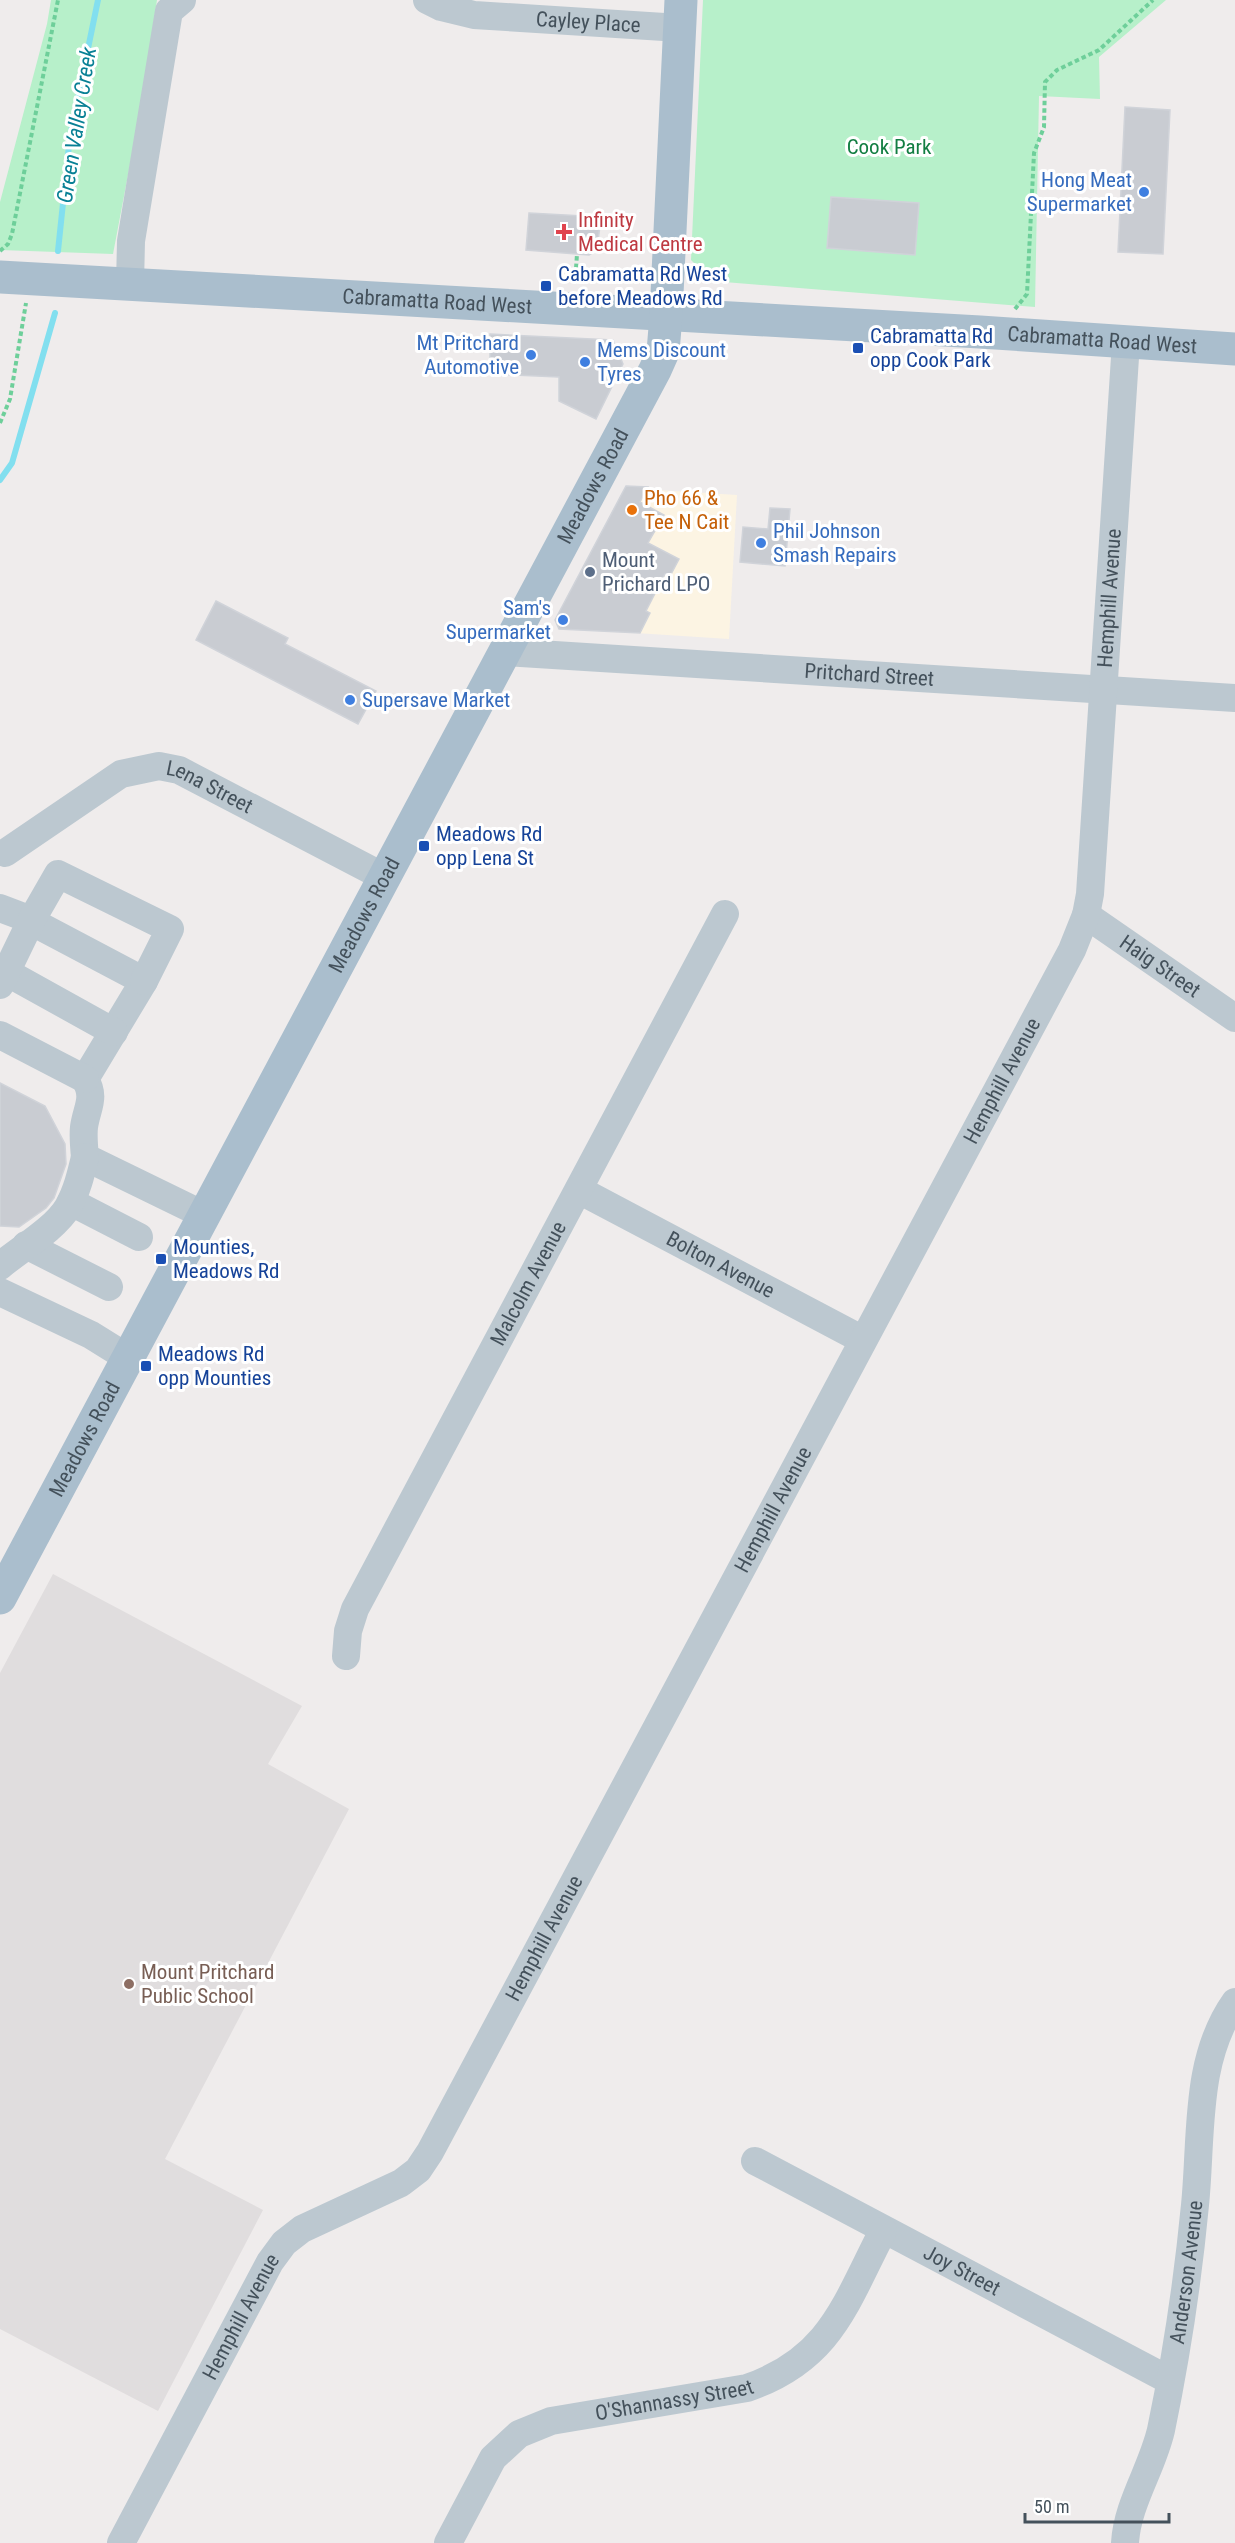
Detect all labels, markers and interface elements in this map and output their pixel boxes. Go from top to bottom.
street label: Cayley Place [535,7,641,37]
water label: Green Valley Creek [52,45,101,205]
park label: Cook Park [847,135,932,159]
place label: Hong Meat Supermarket [1027,168,1132,216]
marker: Hong Meat Supermarket [1137,185,1151,199]
place label: Infinity Medical Centre [578,208,703,256]
marker: Infinity Medical Centre [555,223,573,241]
place label: Cabramatta Rd West before Meadows Rd [558,262,727,310]
marker: Cabramatta Rd West before Meadows Rd [539,279,553,293]
street label: Cabramatta Road West [342,284,533,319]
street label: Cabramatta Road West [1007,322,1198,358]
place label: Cabramatta Rd opp Cook Park [870,324,993,372]
place label: Mt Pritchard Automotive [417,331,519,379]
place label: Mems Discount Tyres [597,338,726,386]
marker: Cabramatta Rd opp Cook Park [851,341,865,355]
marker: Mt Pritchard Automotive [524,348,538,362]
marker: Mems Discount Tyres [578,355,592,369]
street label: Meadows Road [553,425,633,548]
place label: Pho 66 & Tee N Cait [644,486,729,534]
marker: Pho 66 & Tee N Cait [625,503,639,517]
place label: Phil Johnson Smash Repairs [773,519,897,567]
street label: Hemphill Avenue [1093,528,1126,668]
marker: Phil Johnson Smash Repairs [754,536,768,550]
place label: Mount Prichard LPO [602,548,710,596]
marker: Mount Prichard LPO [583,565,597,579]
place label: Sam's Supermarket [446,596,551,644]
marker: Sam's Supermarket [556,613,570,627]
street label: Pritchard Street [804,659,935,691]
place label: Supersave Market [362,688,510,712]
marker: Supersave Market [343,693,357,707]
street label: Lena Street [164,756,257,818]
place label: Meadows Rd opp Lena St [436,822,542,870]
marker: Meadows Rd opp Lena St [417,839,431,853]
street label: Meadows Road [324,853,405,977]
street label: Haig Street [1115,930,1205,1002]
street label: Hemphill Avenue [959,1014,1046,1148]
street label: Malcolm Avenue [486,1217,571,1350]
street label: Bolton Avenue [662,1226,779,1303]
place label: Mounties, Meadows Rd [173,1235,279,1283]
marker: Mounties, Meadows Rd [154,1252,168,1266]
place label: Meadows Rd opp Mounties [158,1342,271,1390]
marker: Meadows Rd opp Mounties [139,1359,153,1373]
street label: Meadows Road [44,1378,125,1501]
street label: Hemphill Avenue [730,1442,817,1577]
street label: Hemphill Avenue [501,1871,588,2005]
place label: Mount Pritchard Public School [141,1960,274,2008]
marker: Mount Pritchard Public School [122,1977,136,1991]
street label: Anderson Avenue [1165,2199,1207,2346]
street label: Joy Street [919,2240,1004,2301]
street label: Hemphill Avenue [198,2249,284,2384]
street label: O'Shannassy Street [593,2375,757,2425]
scale bar [1025,2486,1169,2524]
text: 50 m [1034,2496,1069,2517]

